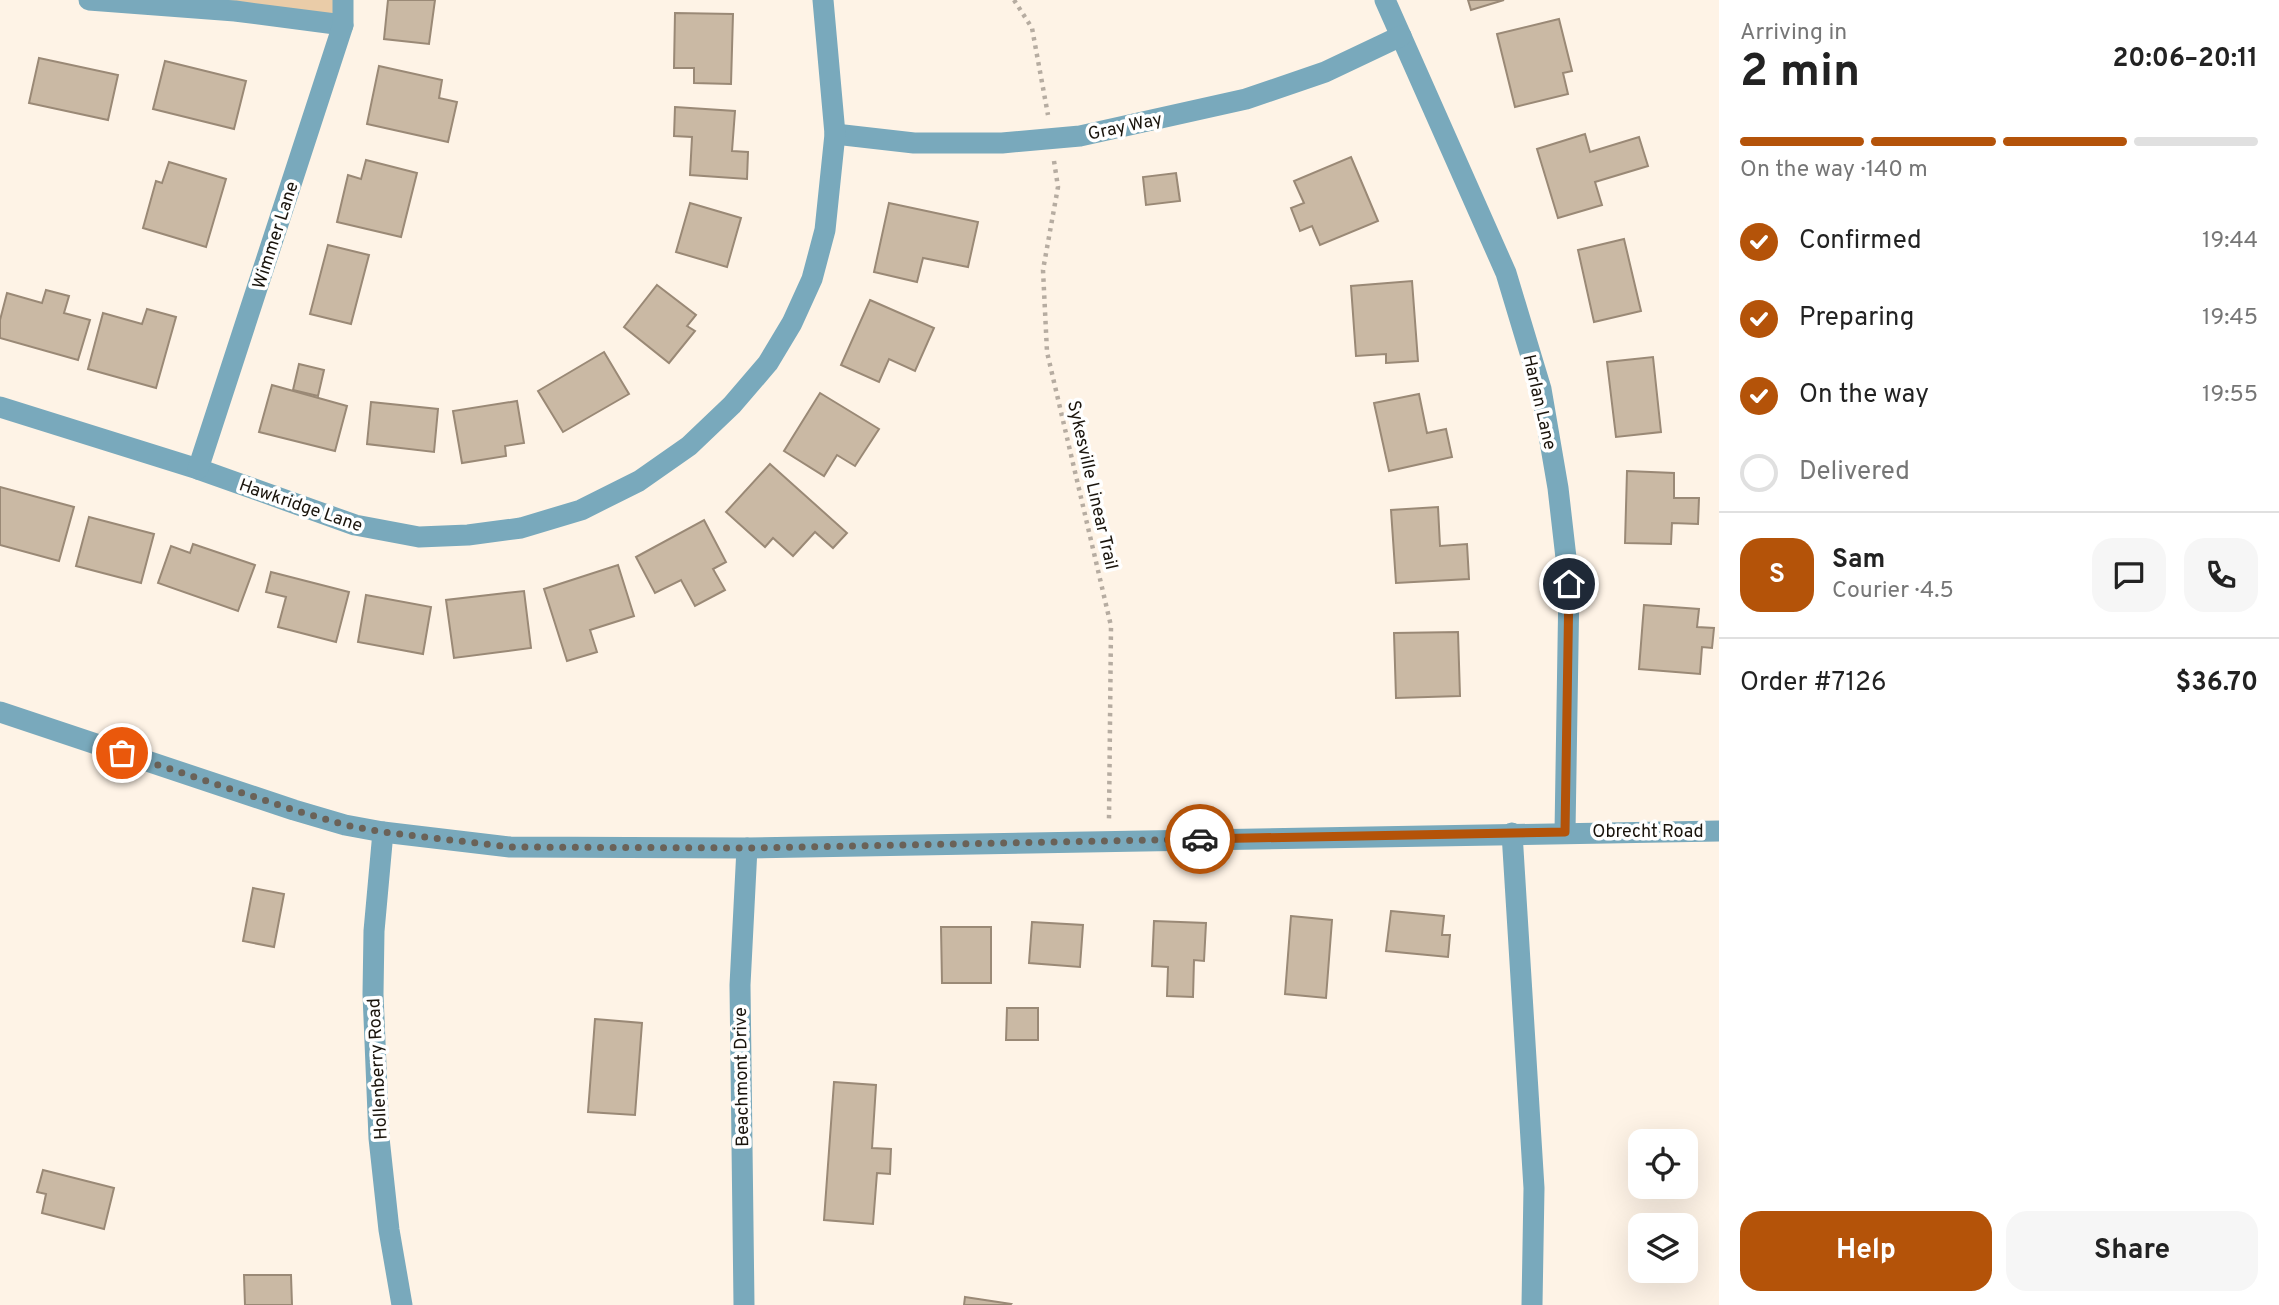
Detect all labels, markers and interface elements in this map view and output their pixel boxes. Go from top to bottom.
text: Arriving in [1740,19,1847,48]
text: 20:06–20:11 [2112,43,2258,76]
text: 2 min [1740,44,1860,103]
street label: Gray Way [1086,108,1165,147]
text: On the way · 140 m [1740,156,1928,185]
street label: Wimmer Lane [248,179,305,292]
icon: check [1740,223,1778,261]
text: Confirmed [1799,225,1922,258]
text: 19:44 [2202,227,2258,256]
icon: check [1740,300,1778,338]
text: Preparing [1799,302,1914,335]
text: 19:45 [2202,304,2258,333]
street label: Harlan Lane [1516,352,1561,452]
icon: check [1740,377,1778,415]
text: On the way [1799,379,1929,412]
text: 19:55 [2202,381,2258,410]
street label: Sykesville Linear Trail [1061,399,1122,572]
text: Delivered [1799,456,1910,489]
street label: Hawkridge Lane [236,474,365,538]
button: chat [2092,538,2166,612]
button: phone [2184,538,2258,612]
text: Sam [1832,544,1885,577]
pin [1539,554,1599,614]
text: S [1769,559,1785,592]
icon: home [1550,565,1588,603]
text: Courier · 4.5 [1832,577,1954,606]
text: Order #7126 [1740,667,1887,700]
text: $36.70 [2176,667,2258,700]
pin [92,723,152,783]
icon: bag [103,734,141,772]
courier [1165,804,1235,874]
icon: car [1181,820,1219,858]
street label: Obrecht Road [1592,821,1704,844]
street label: Hollenberry Road [363,997,394,1140]
street label: Beachmont Drive [730,1007,755,1147]
map controls [1628,1129,1698,1283]
button: locate [1628,1129,1698,1199]
button: Help [1740,1211,1992,1291]
button: Share [2006,1211,2258,1291]
button: layers [1628,1213,1698,1283]

